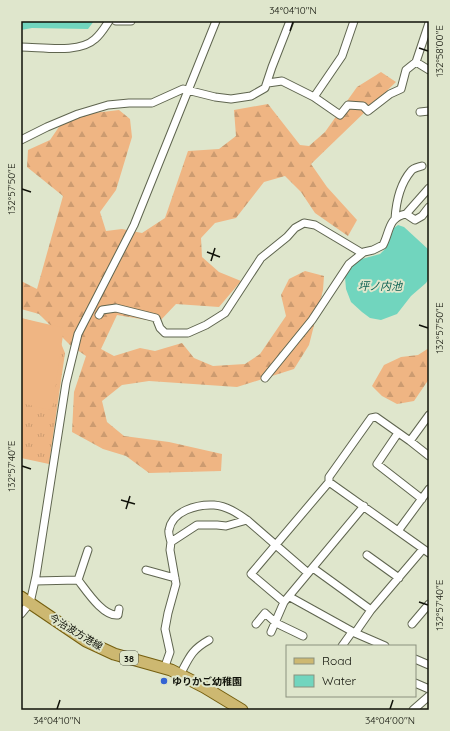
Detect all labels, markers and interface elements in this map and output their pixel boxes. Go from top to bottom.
text: 34°04'10"N [269,4,317,17]
text: 132°58'00"E [433,25,446,77]
text: 132°57'50"E [5,163,18,215]
water label: 坪ノ内池 [358,279,403,293]
text: 132°57'50"E [433,302,446,354]
text: 132°57'40"E [5,440,18,492]
text: 132°57'40"E [433,579,446,631]
street label: 今治波方港線 [47,611,105,653]
legend [286,645,416,697]
road number: 38 [120,651,138,665]
text: Road [322,653,352,668]
text: Water [322,673,357,688]
place label: ゆりかご幼稚園 [172,675,242,688]
marker: ゆりかご幼稚園 [159,676,169,686]
text: 34°04'10"N [33,714,81,727]
text: 34°04'00"N [365,714,415,727]

